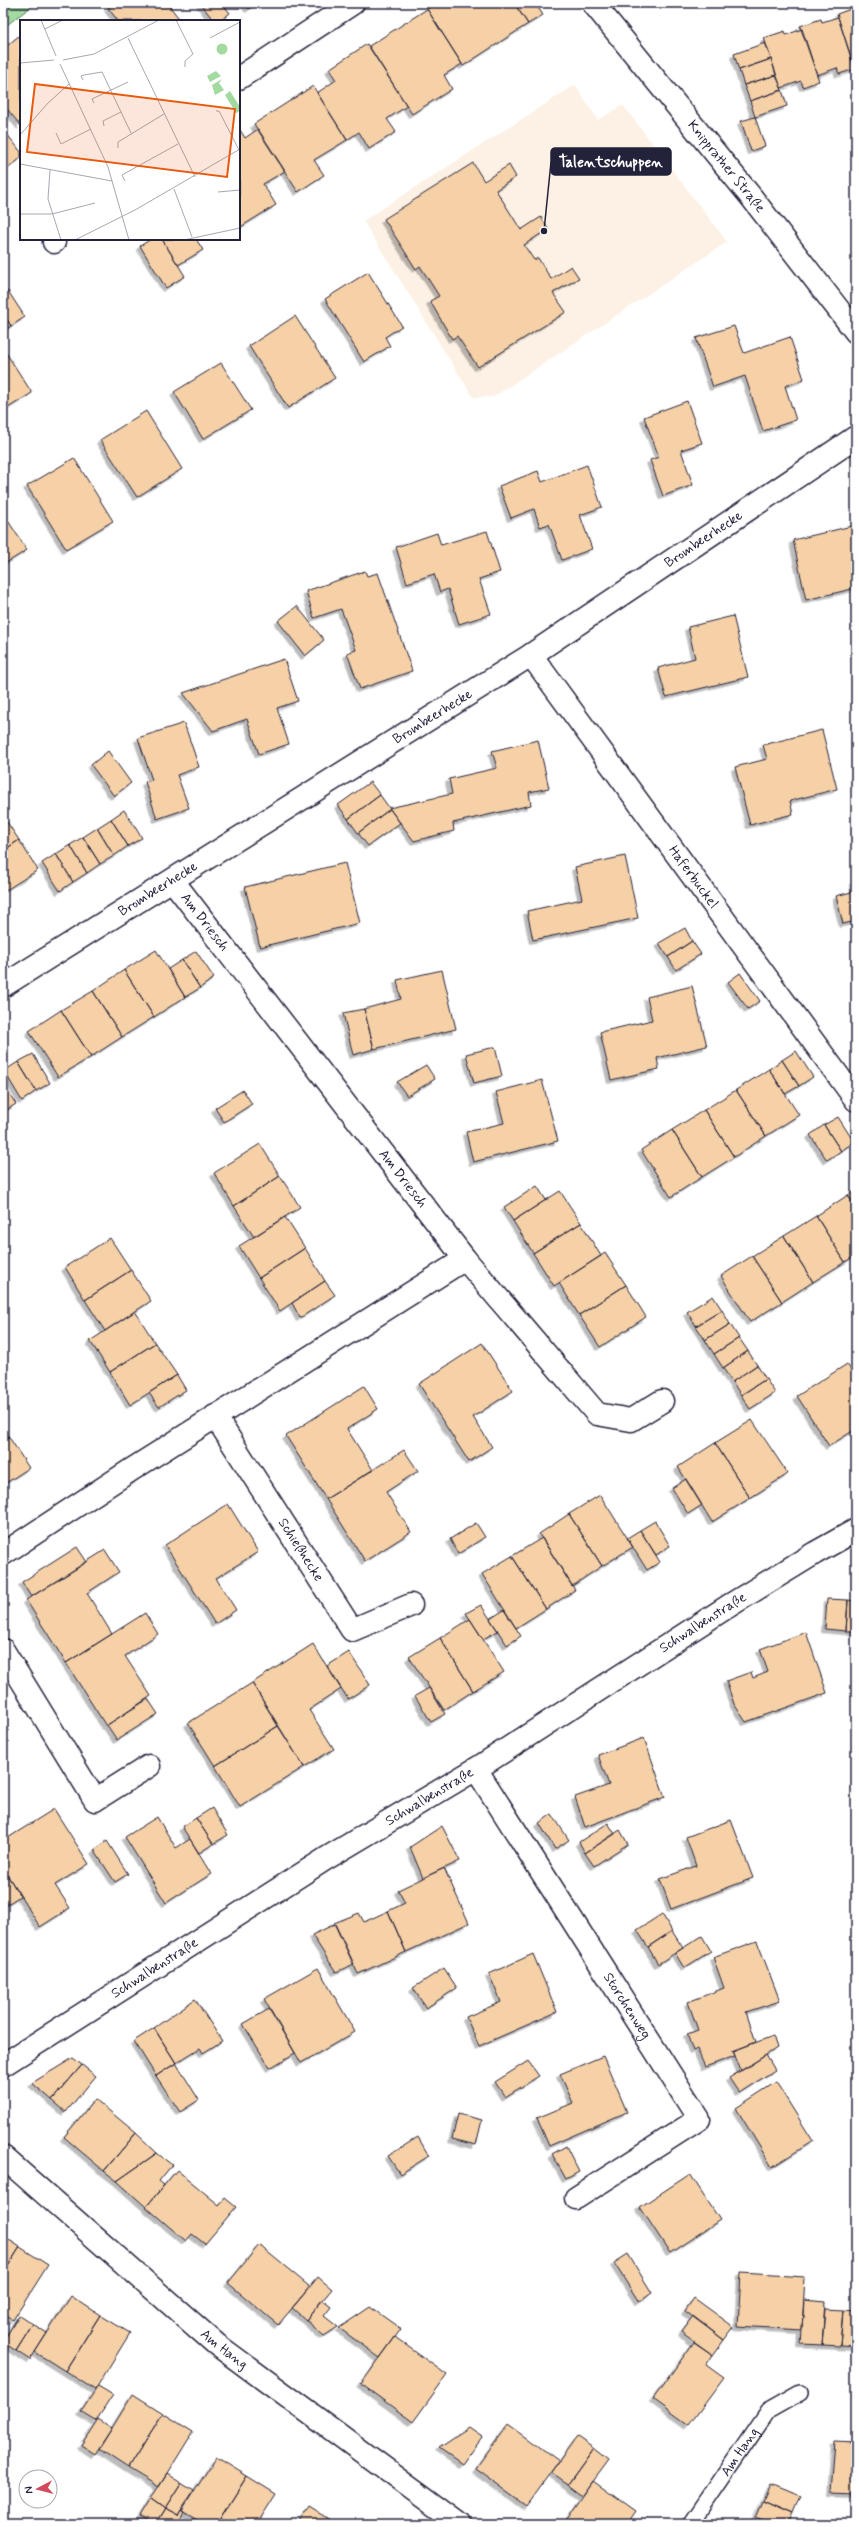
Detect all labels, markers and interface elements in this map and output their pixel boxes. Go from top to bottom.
inset map [20,20,240,240]
street label: Knipprather Straße [683,117,769,217]
callout: Talentschuppen [551,148,671,175]
text: Talentschuppen [559,153,663,173]
street label: Brombeerhecke [661,506,746,572]
street label: Brombeerhecke [389,685,476,748]
street label: Haferbuckel [664,842,722,912]
street label: Brombeerhecke [115,857,201,920]
street label: Am Driesch [177,889,233,955]
street label: Am Driesch [375,1146,431,1212]
street label: Schießhecke [274,1515,328,1585]
street label: Schwalbenstraße [656,1588,750,1657]
street label: Schwalbenstraße [382,1763,477,1830]
street label: Schwalbenstraße [108,1934,202,2003]
street label: Storchenweg [599,1969,655,2043]
street label: Am Hang [196,2325,251,2373]
street label: Am Hang [717,2424,763,2480]
north arrow [18,2469,58,2509]
text: N [22,2486,36,2495]

